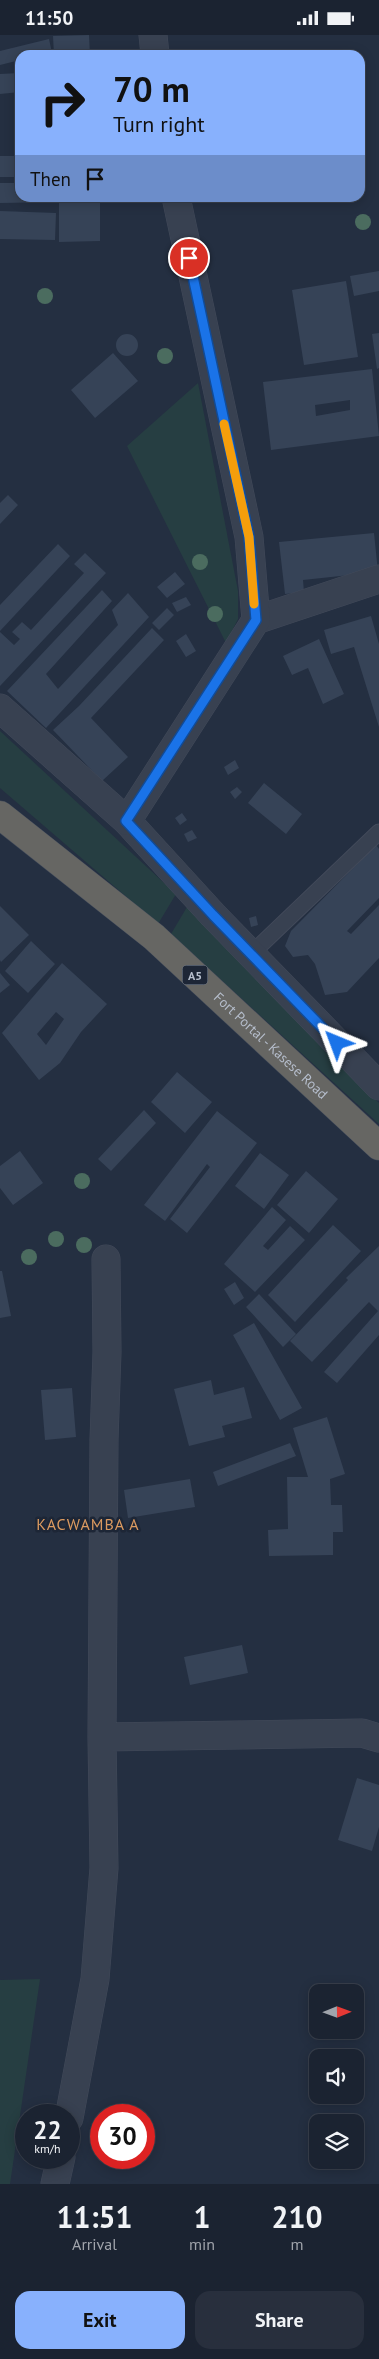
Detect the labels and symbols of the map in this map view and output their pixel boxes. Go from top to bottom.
pin [168,237,210,279]
road number: A5 [182,965,208,985]
street label: Fort Portal - Kasese Road [210,988,332,1103]
position arrow [310,1016,362,1068]
district label: KACWAMBA A [36,1514,140,1534]
north arrow [309,1984,364,2039]
speed limit sign: 30 [90,2104,155,2169]

